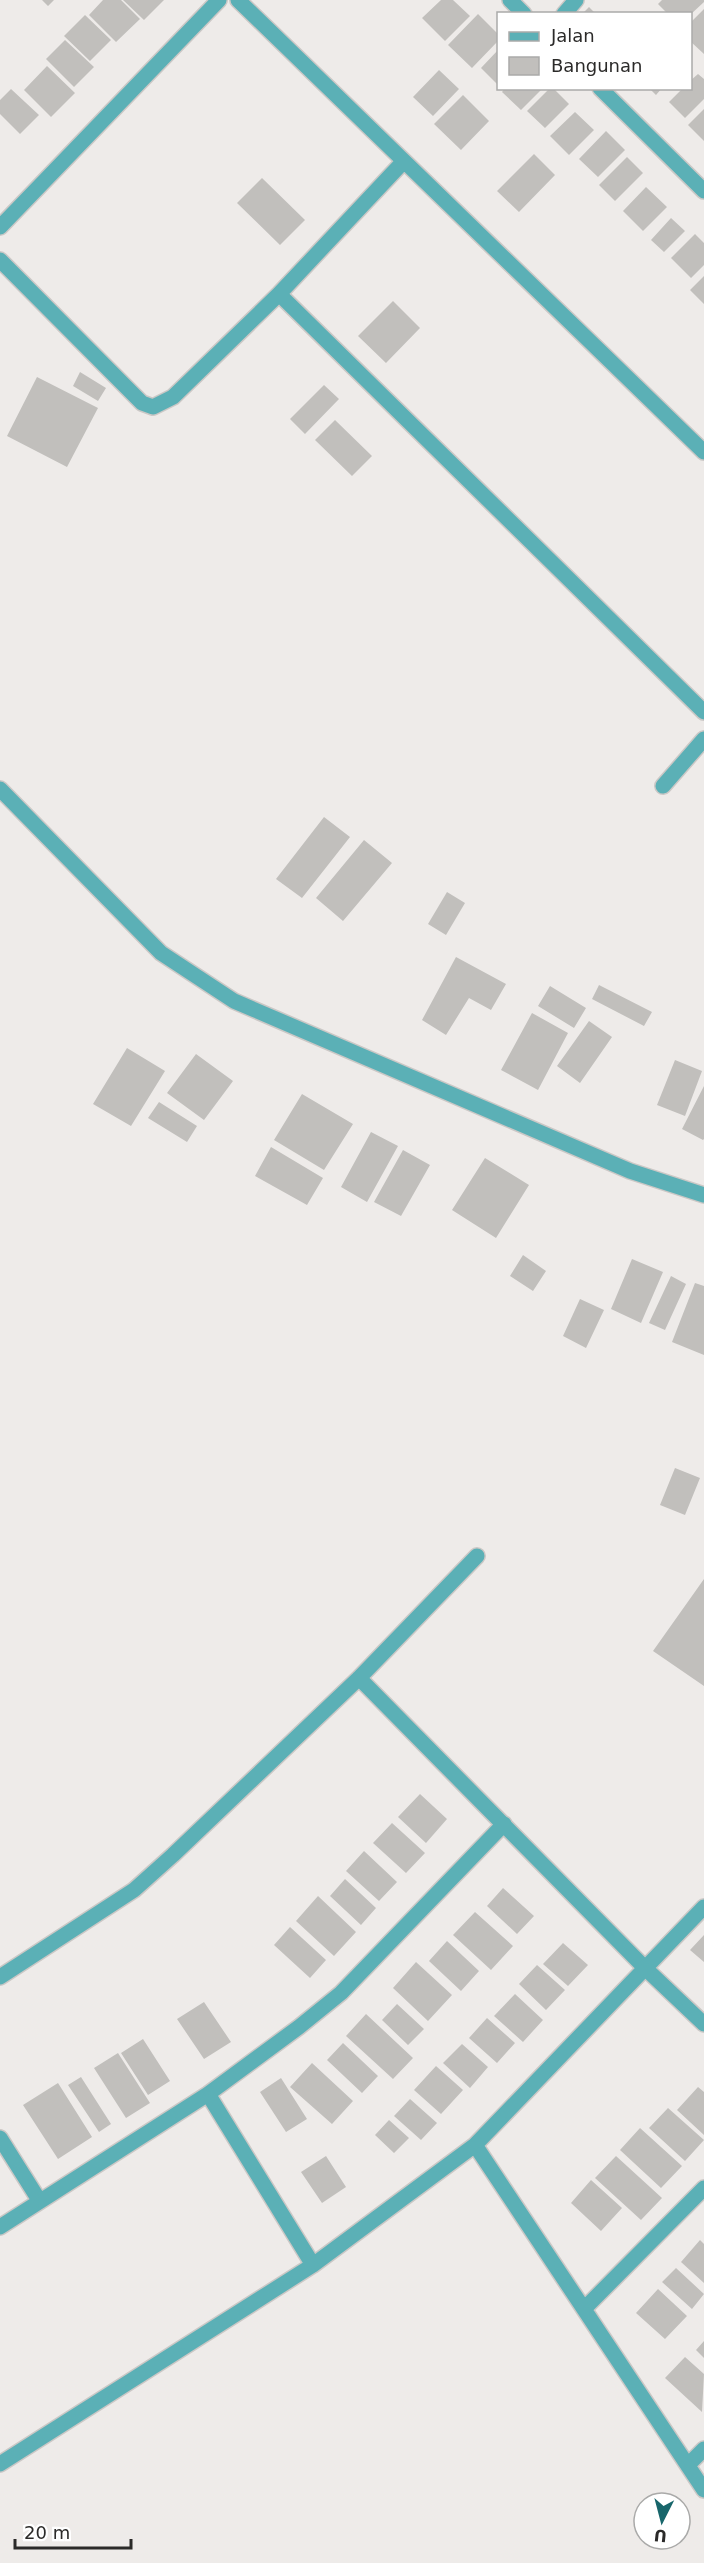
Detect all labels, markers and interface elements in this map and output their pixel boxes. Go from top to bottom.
legend [497,12,692,90]
text: Jalan [550,25,595,46]
text: Bangunan [551,55,642,76]
north arrow [632,2491,692,2551]
scale bar [15,2512,130,2550]
text: 20 m [24,2522,70,2543]
text: U [653,2525,668,2546]

